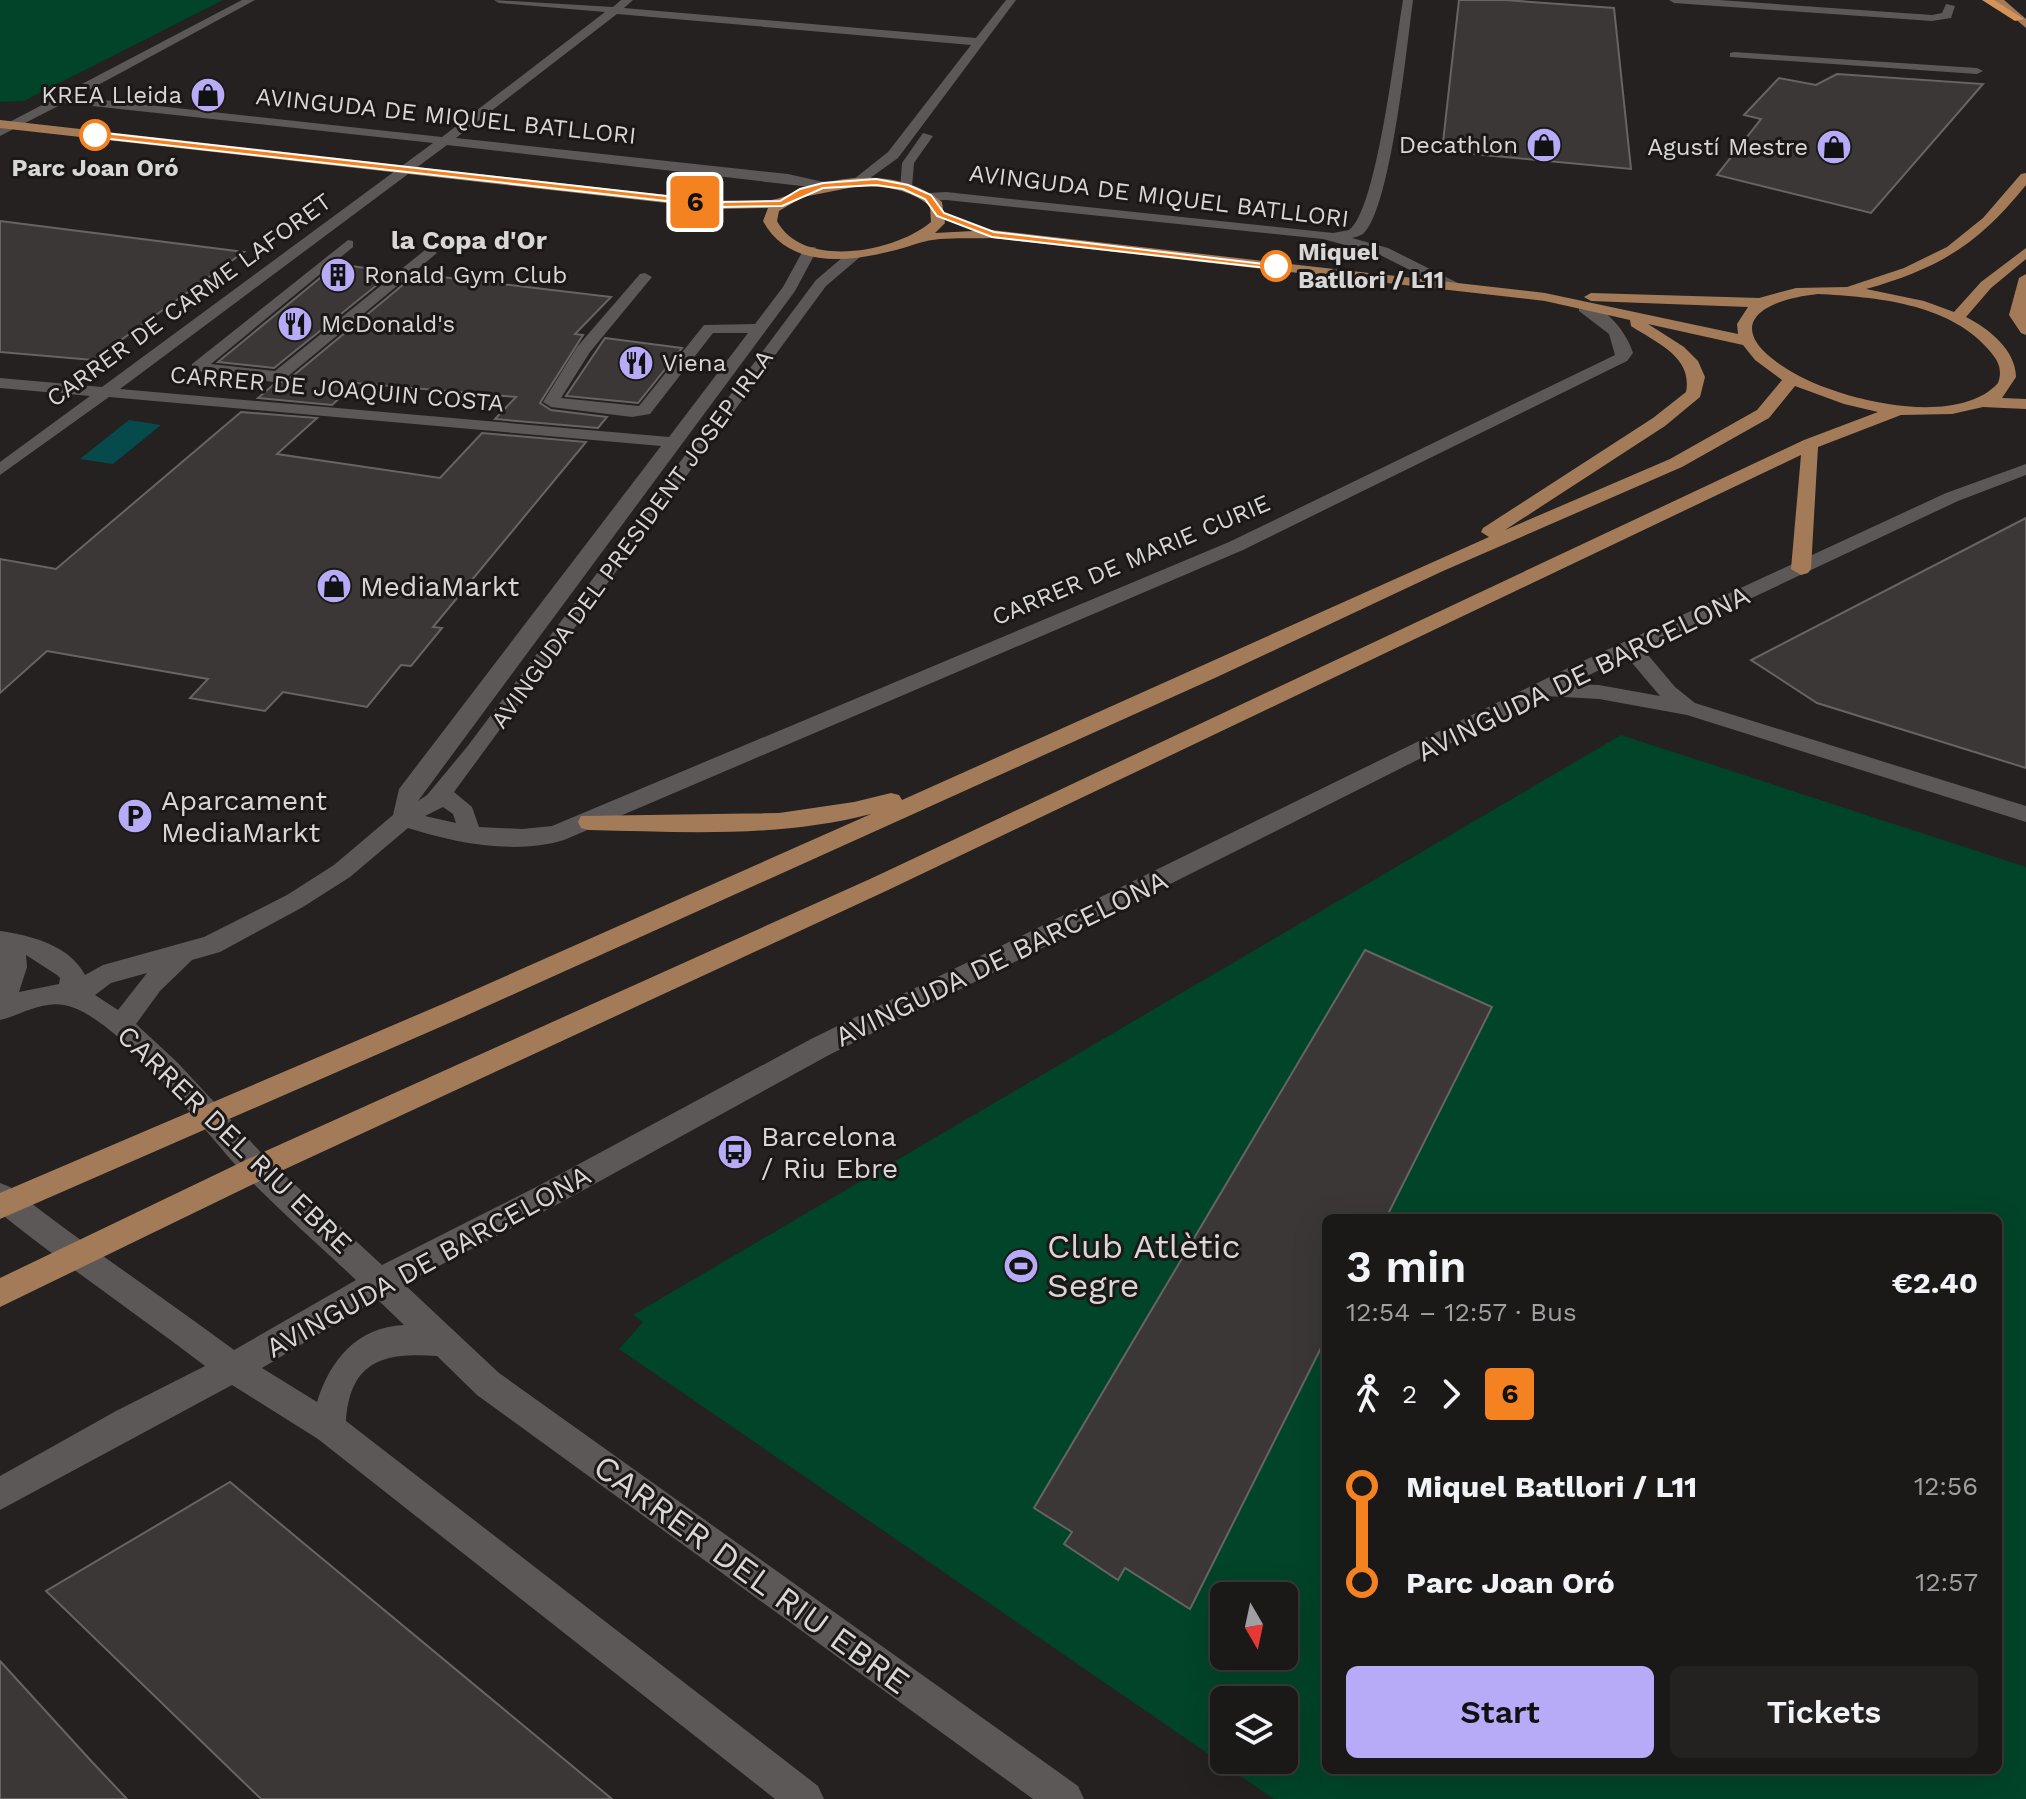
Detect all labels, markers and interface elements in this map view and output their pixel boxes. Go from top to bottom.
shop icon: KREA Lleida [189,76,227,114]
place label: KREA Lleida [41,81,182,109]
street label: AVINGUDA DE MIQUEL BATLLORI [254,82,638,150]
marker: Parc Joan Oró [80,120,110,150]
shop icon: Decathlon [1525,126,1563,164]
shop icon: Agustí Mestre [1815,128,1853,166]
place label: Decathlon [1399,131,1518,159]
place label: Agustí Mestre [1647,133,1808,161]
place label: Parc Joan Oró [11,154,179,182]
street label: AVINGUDA DE MIQUEL BATLLORI [968,159,1350,233]
line badge: 6 [669,176,721,228]
text: 6 [686,185,704,218]
street label: CARRER DE CARME LAFORET [41,187,337,413]
district label: la Copa d'Or [391,225,548,255]
place label: Miquel Batllori / L11 [1298,238,1444,294]
marker: Miquel Batllori / L11 [1261,251,1291,281]
building icon: Ronald Gym Club [319,256,357,294]
place label: Ronald Gym Club [364,261,567,289]
restaurant icon: McDonald's [276,305,314,343]
place label: McDonald's [321,310,455,338]
street label: AVINGUDA DEL PRESIDENT JOSEP IRLA [485,344,779,734]
restaurant icon: Viena [617,344,655,382]
place label: Viena [662,349,726,377]
street label: CARRER DE JOAQUIN COSTA [169,360,505,418]
street label: CARRER DE MARIE CURIE [988,489,1274,631]
shop icon: MediaMarkt [315,567,353,605]
place label: MediaMarkt [360,570,520,603]
street label: AVINGUDA DE BARCELONA [1411,578,1755,769]
place label: Aparcament MediaMarkt [161,784,327,849]
parking icon: Aparcament MediaMarkt [116,797,154,835]
street label: AVINGUDA DE BARCELONA [829,863,1173,1054]
street label: CARRER DEL RIU EBRE [110,1019,359,1260]
place label: Barcelona / Riu Ebre [761,1120,898,1185]
bus stop icon: Barcelona / Riu Ebre [716,1133,754,1171]
street label: AVINGUDA DE BARCELONA [260,1158,596,1365]
place label: Club Atlètic Segre [1047,1226,1241,1305]
text: 3 min [1346,1241,1467,1293]
sports icon: Club Atlètic Segre [1002,1247,1040,1285]
text: €2.40 [1892,1265,1978,1300]
text: 12:54 – 12:57 · Bus [1346,1297,1577,1327]
icon: walk [1346,1372,1390,1416]
icon: forward [1429,1372,1473,1416]
text: 6 [1501,1377,1518,1410]
text: 2 [1402,1379,1417,1409]
street label: CARRER DEL RIU EBRE [586,1446,918,1702]
text: Miquel Batllori / L11 [1406,1469,1697,1504]
text: 12:56 [1914,1471,1978,1501]
text: Parc Joan Oró [1406,1565,1615,1600]
text: 12:57 [1915,1567,1978,1597]
north arrow [1210,1582,1298,1670]
map controls [1210,1582,1298,1774]
button: Start [1346,1666,1654,1758]
button: Tickets [1670,1666,1978,1758]
button: layers [1210,1686,1298,1774]

